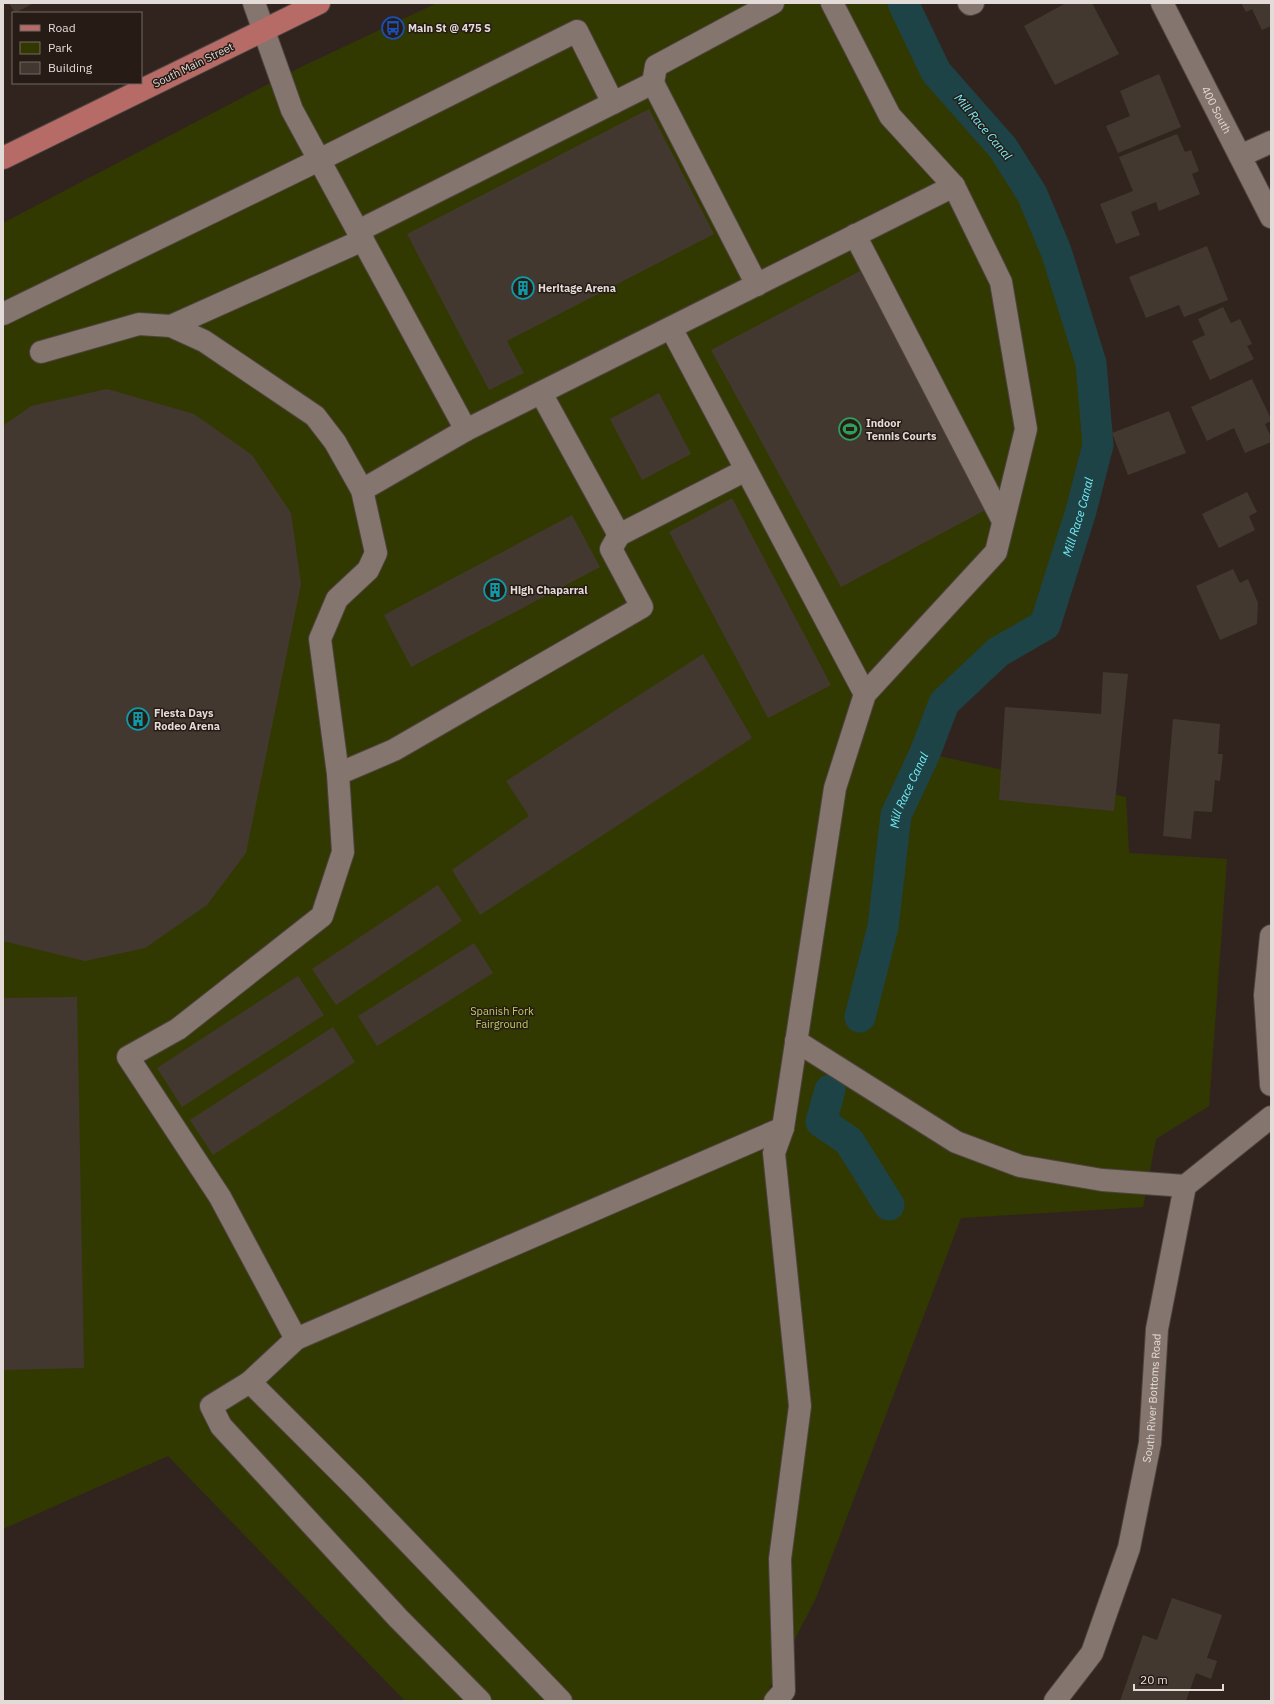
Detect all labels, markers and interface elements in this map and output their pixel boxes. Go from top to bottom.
legend [12,12,142,84]
bus stop icon: Main St @ 475 S [380,15,406,41]
text: Road [48,20,76,35]
place label: Main St @ 475 S [408,21,491,35]
street label: South Main Street [150,39,236,91]
text: Park [48,40,73,55]
text: Building [48,60,93,75]
street label: 400 South [1199,84,1234,136]
water label: Mill Race Canal [951,91,1016,163]
building icon: Heritage Arena [510,275,536,301]
place label: Heritage Arena [538,281,616,295]
sports icon: Indoor Tennis Courts [837,416,863,442]
place label: Indoor Tennis Courts [866,416,937,443]
water label: Mill Race Canal [1059,475,1097,558]
building icon: High Chaparral [482,577,508,603]
place label: High Chaparral [510,583,588,597]
building icon: Fiesta Days Rodeo Arena [125,706,151,732]
place label: Fiesta Days Rodeo Arena [154,706,220,733]
water label: Mill Race Canal [886,749,932,829]
park label: Spanish Fork Fairground [470,1004,534,1031]
street label: South River Bottoms Road [1139,1333,1164,1464]
scale bar [1134,1666,1223,1692]
text: 20 m [1140,1672,1168,1687]

